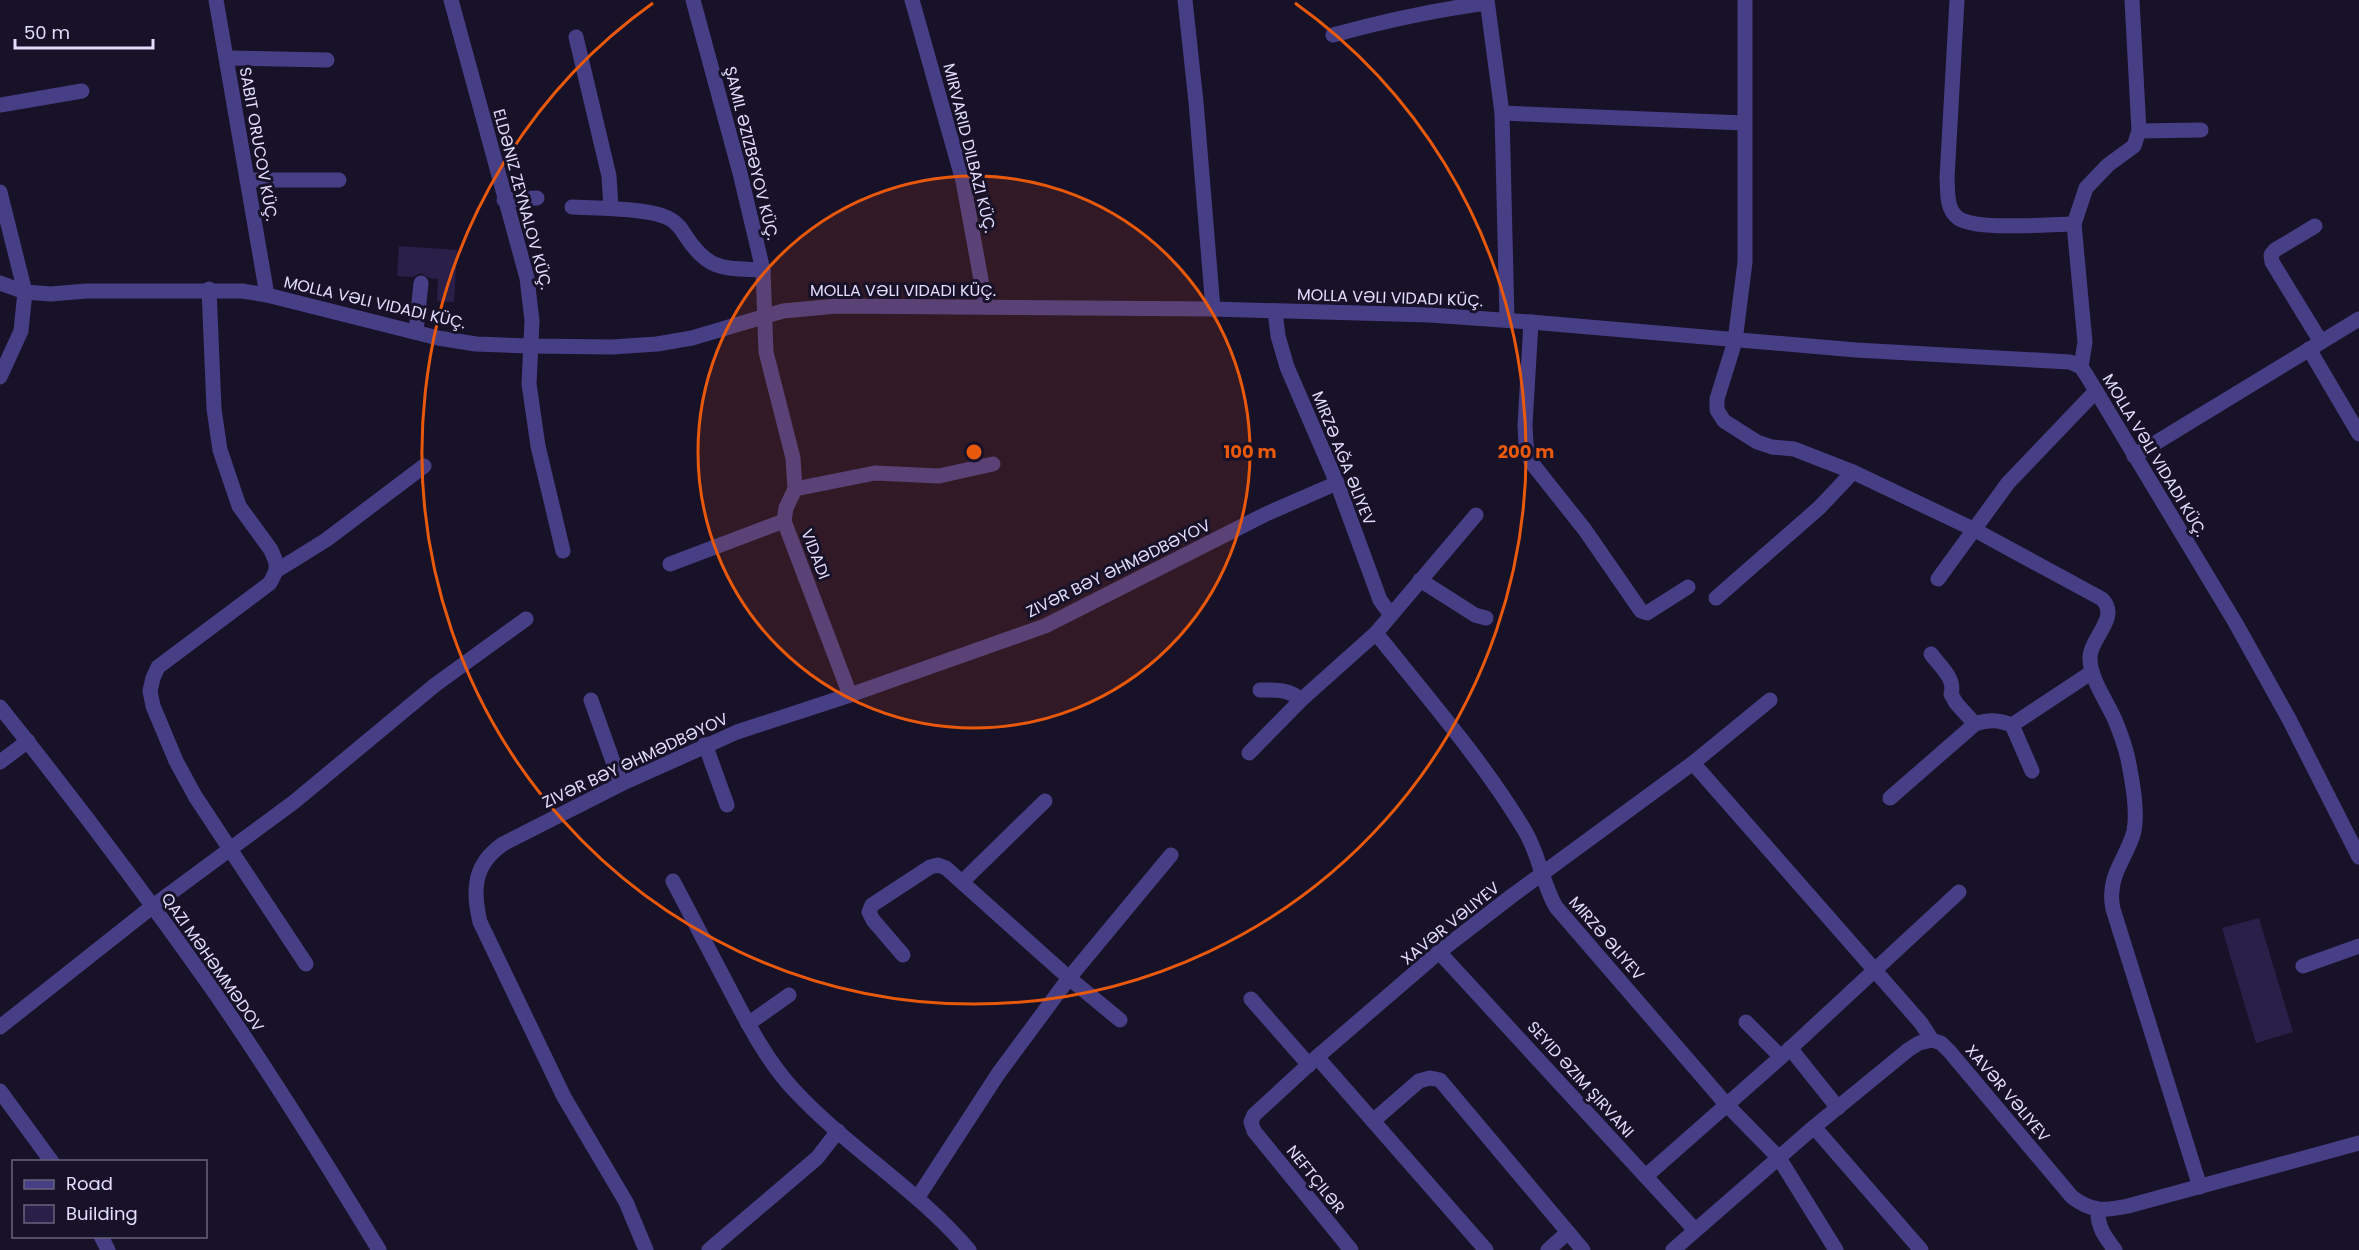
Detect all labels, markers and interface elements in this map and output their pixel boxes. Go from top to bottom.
scale bar [15,12,153,50]
text: 50 m [24,20,70,45]
street label: MIRVARID DILBAZI KÜÇ. [937,61,1002,235]
street label: ŞAMIL ƏZIZBƏYOV KÜÇ. [719,64,784,242]
street label: SABIT ORUCOV KÜÇ. [234,65,283,223]
street label: ELDƏNIZ ZEYNALOV KÜÇ. [487,106,558,292]
street label: MOLLA VƏLI VIDADI KÜÇ. [282,270,468,335]
street label: MOLLA VƏLI VIDADI KÜÇ. [810,279,996,302]
street label: MOLLA VƏLI VIDADI KÜÇ. [1297,283,1483,312]
street label: MOLLA VƏLI VIDADI KÜÇ. [2097,370,2212,541]
street label: MIRZƏ AĞA ƏLIYEV [1306,388,1381,529]
text: 100 m [1223,439,1277,464]
text: 200 m [1498,439,1554,464]
centre of rings [964,442,984,462]
street label: ZIVƏR BƏY ƏHMƏDBƏYOV [1022,514,1214,623]
street label: VIDADI [795,526,836,583]
street label: ZIVƏR BƏY ƏHMƏDBƏYOV [539,707,732,814]
street label: XAVƏR VƏLIYEV [1396,876,1505,970]
street label: QAZI MƏHƏMMƏDOV [156,888,269,1037]
street label: MIRZƏ ƏLIYEV [1564,891,1650,986]
street label: SEYID ƏZIM ŞIRVANI [1522,1016,1639,1143]
street label: XAVƏR VƏLIYEV [1960,1040,2055,1147]
street label: NEFTÇILƏR [1281,1140,1350,1218]
legend [12,1160,207,1238]
text: Road [66,1171,113,1196]
text: Building [66,1201,138,1226]

